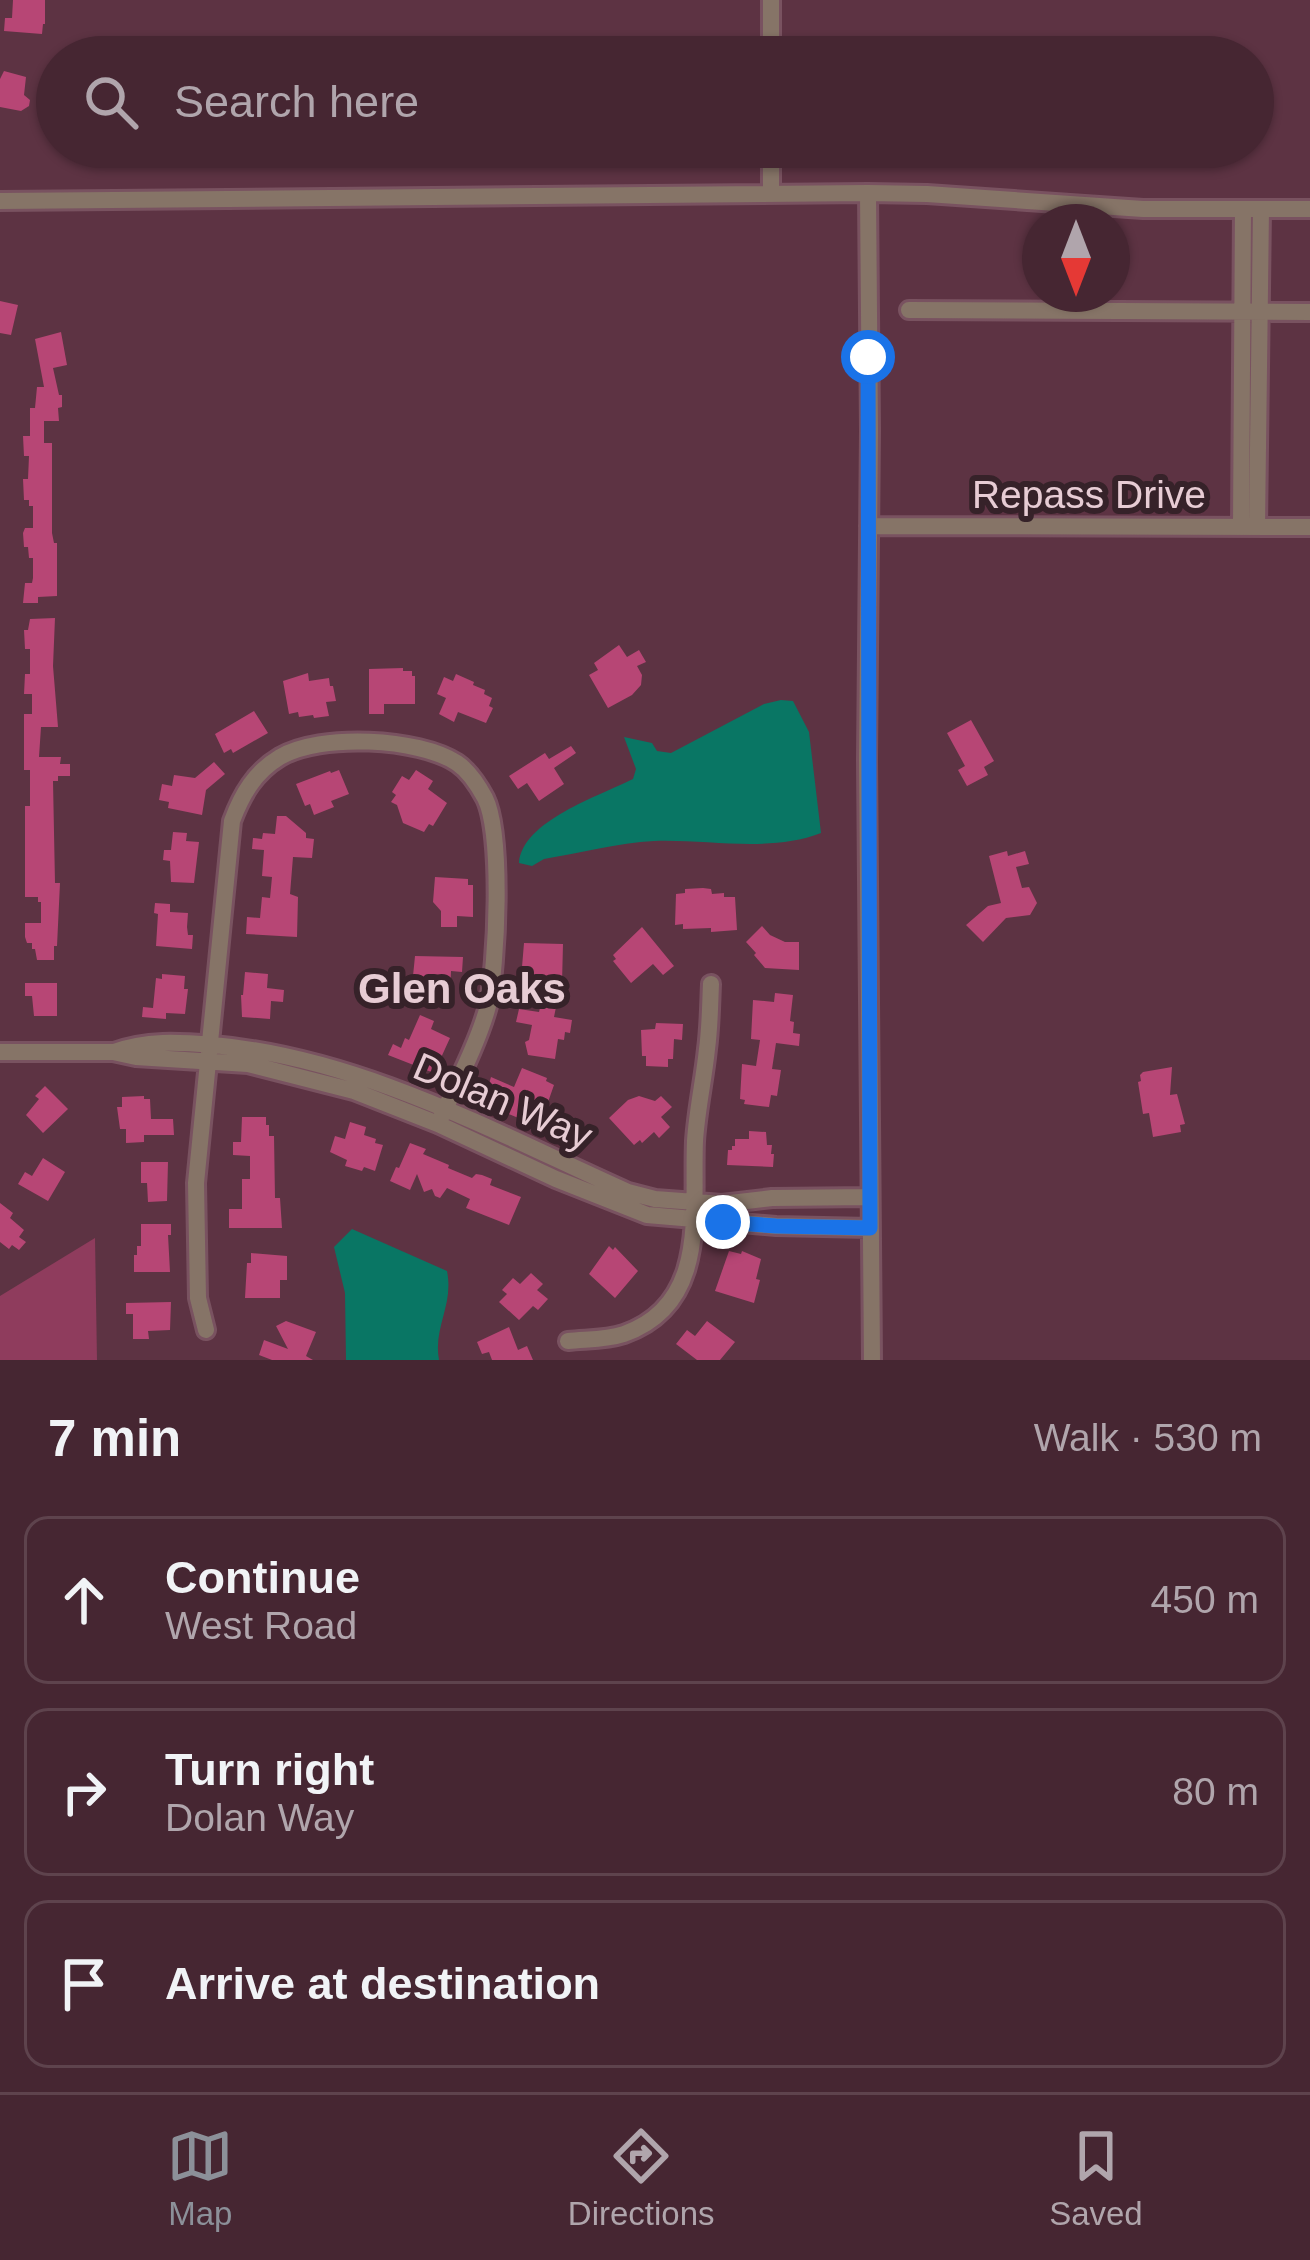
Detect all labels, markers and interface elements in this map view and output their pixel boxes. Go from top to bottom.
search box [36,36,1274,168]
icon: search [78,69,144,135]
text: Search here [174,76,419,127]
north arrow [1022,204,1130,312]
route start [841,330,895,384]
street label: Repass Drive [972,473,1206,516]
district label: Glen Oaks [358,965,566,1012]
street label: Dolan Way [407,1044,599,1158]
route end [696,1195,750,1249]
text: 7 min [48,1410,181,1467]
text: Walk · 530 m [1034,1416,1262,1459]
text: Continue [165,1552,360,1603]
icon: ahead [51,1567,117,1633]
text: 450 m [1151,1578,1259,1621]
text: West Road [165,1604,357,1647]
text: Turn right [165,1744,374,1795]
icon: right [51,1759,117,1825]
text: 80 m [1172,1770,1259,1813]
text: Dolan Way [165,1796,354,1839]
icon: arrive [51,1951,117,2017]
text: Arrive at destination [165,1958,600,2009]
tab: Map [167,2123,233,2233]
tab: Directions [568,2123,715,2233]
tab: Saved [1049,2123,1143,2233]

